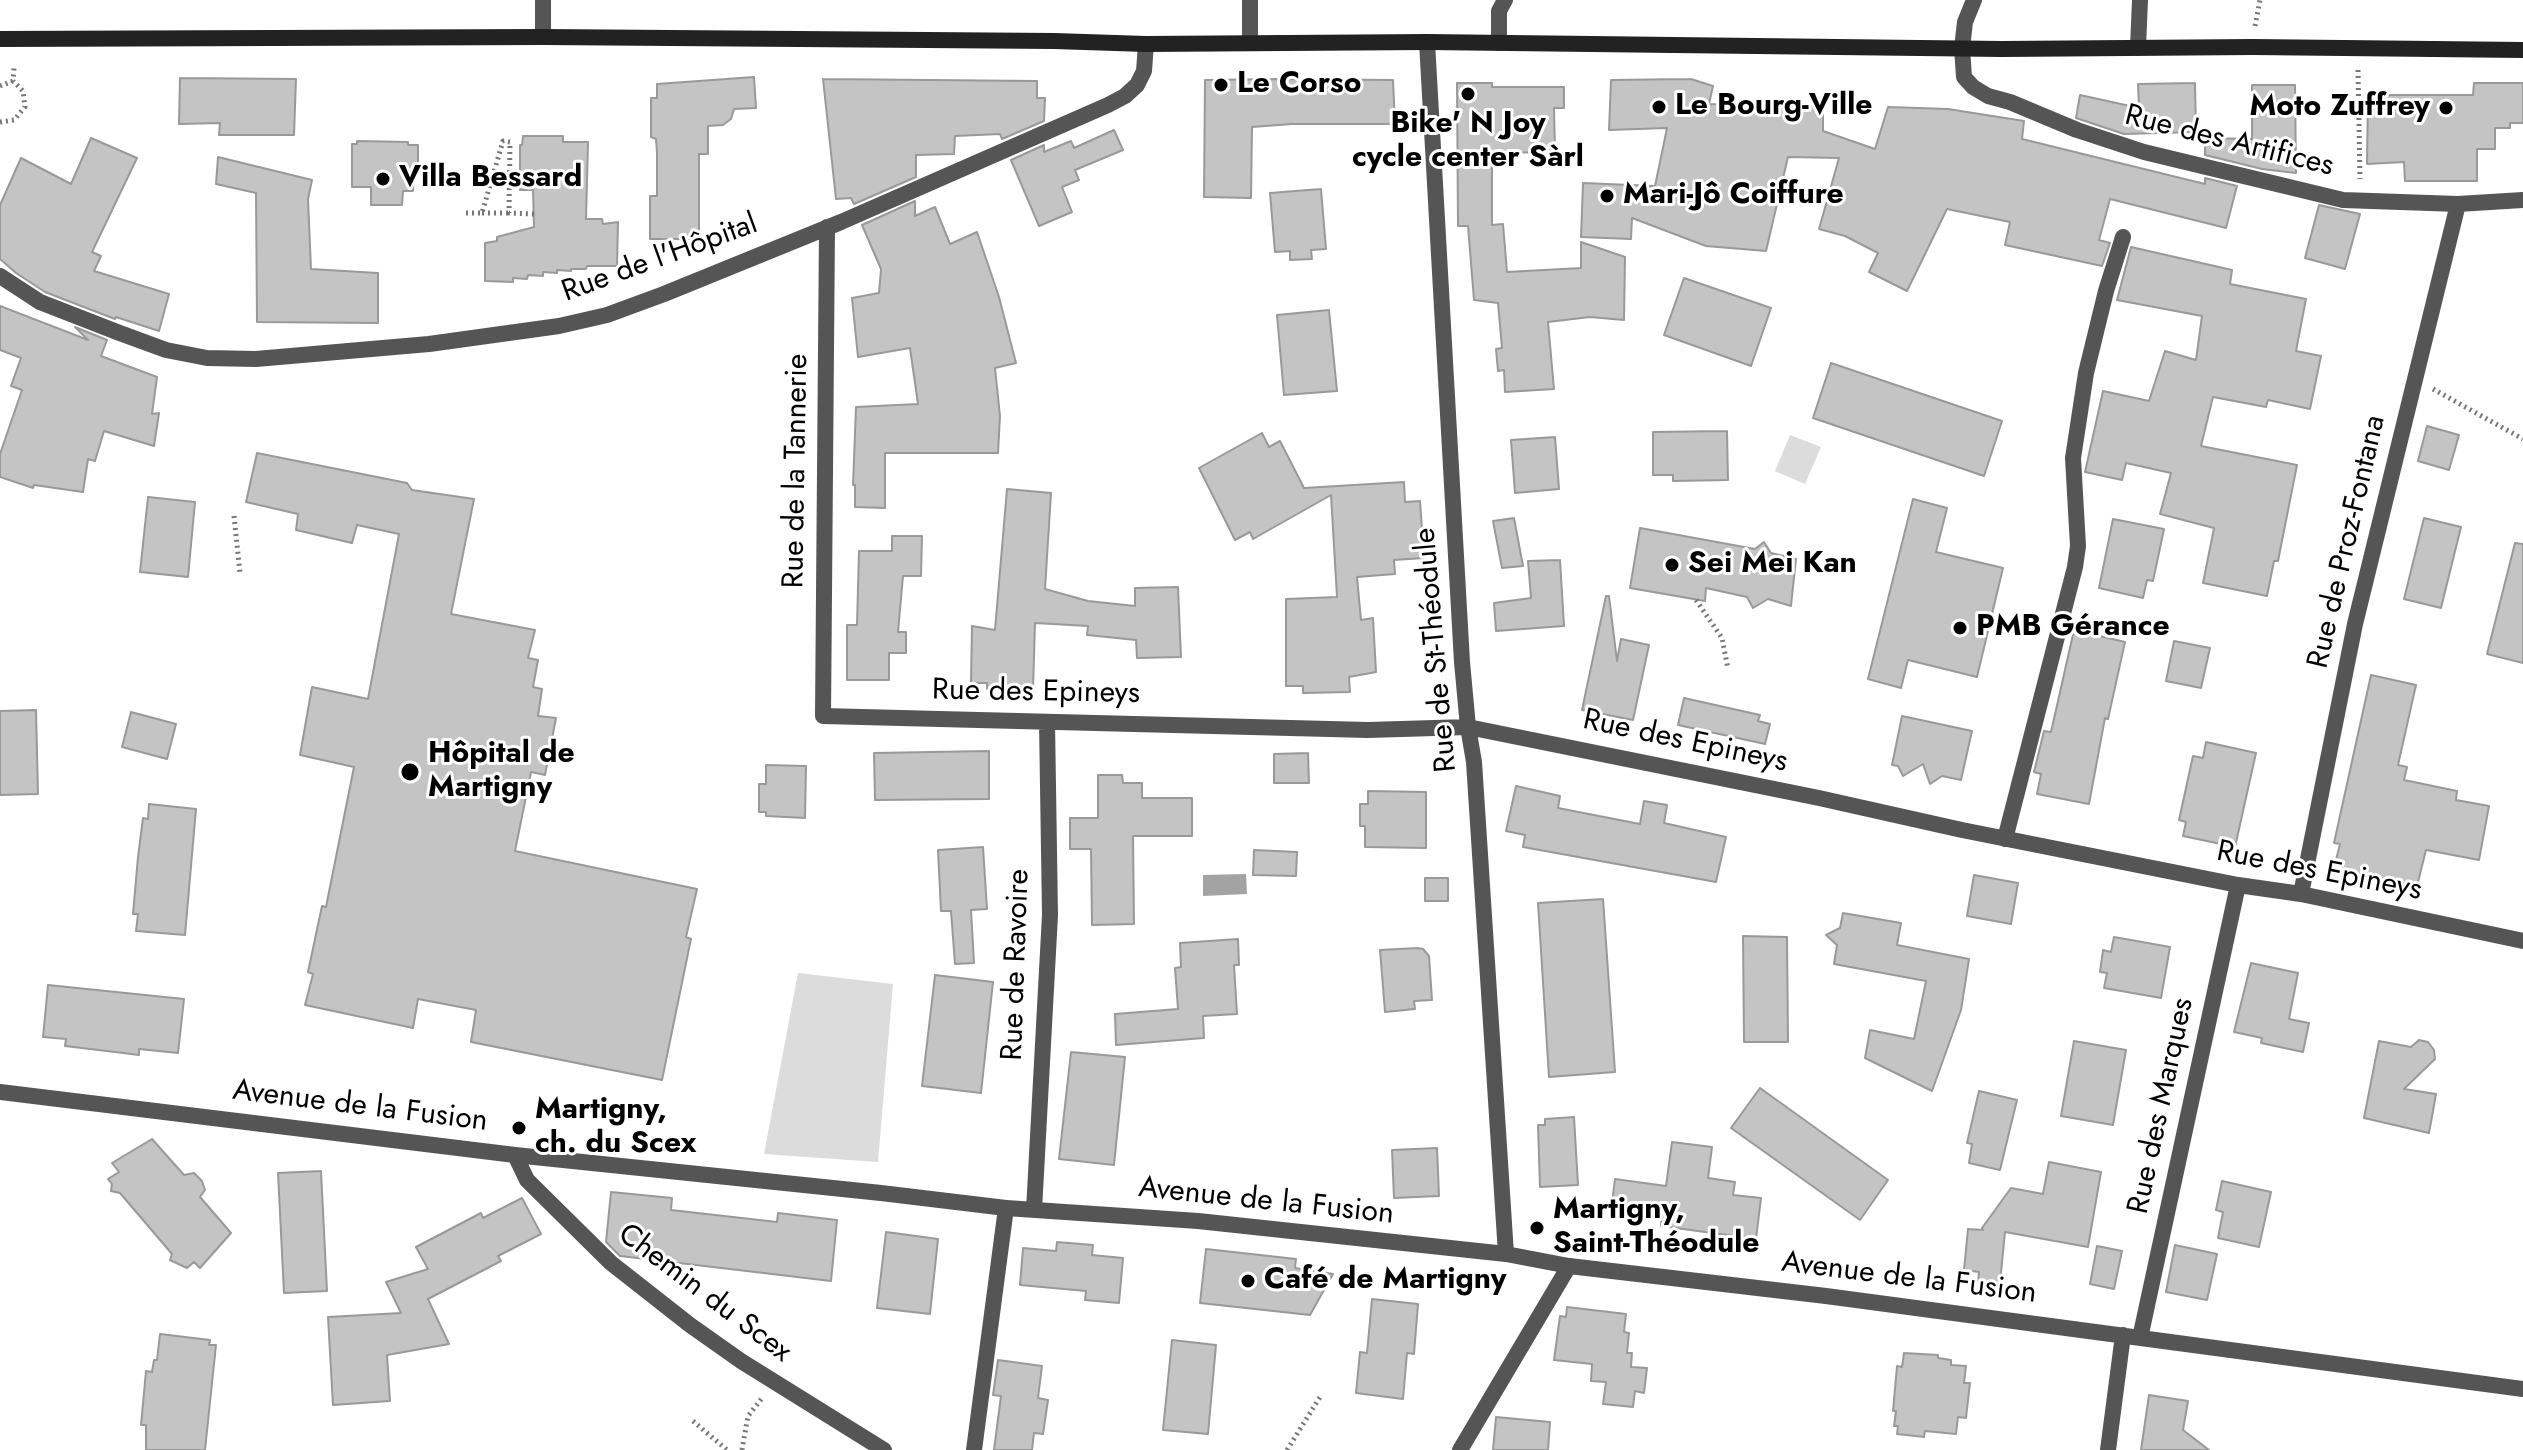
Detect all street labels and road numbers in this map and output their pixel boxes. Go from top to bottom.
street label: Rue des Artifices [2121,99,2337,185]
street label: Rue de l'Hôpital [557,207,763,311]
street label: Rue de la Tannerie [777,353,817,589]
street label: Rue de Proz-Fontana [2301,412,2395,672]
street label: Rue de St-Théodule [1408,526,1466,774]
street label: Rue des Epineys [932,673,1140,713]
street label: Rue des Epineys [1579,703,1791,781]
street label: Rue des Epineys [2213,834,2425,910]
street label: Rue de Ravoire [996,869,1038,1061]
street label: Rue des Marques [2122,995,2202,1217]
street label: Avenue de la Fusion [231,1074,489,1140]
street label: Avenue de la Fusion [1137,1171,1395,1233]
street label: Chemin du Scex [610,1217,798,1371]
street label: Avenue de la Fusion [1780,1246,2038,1312]

